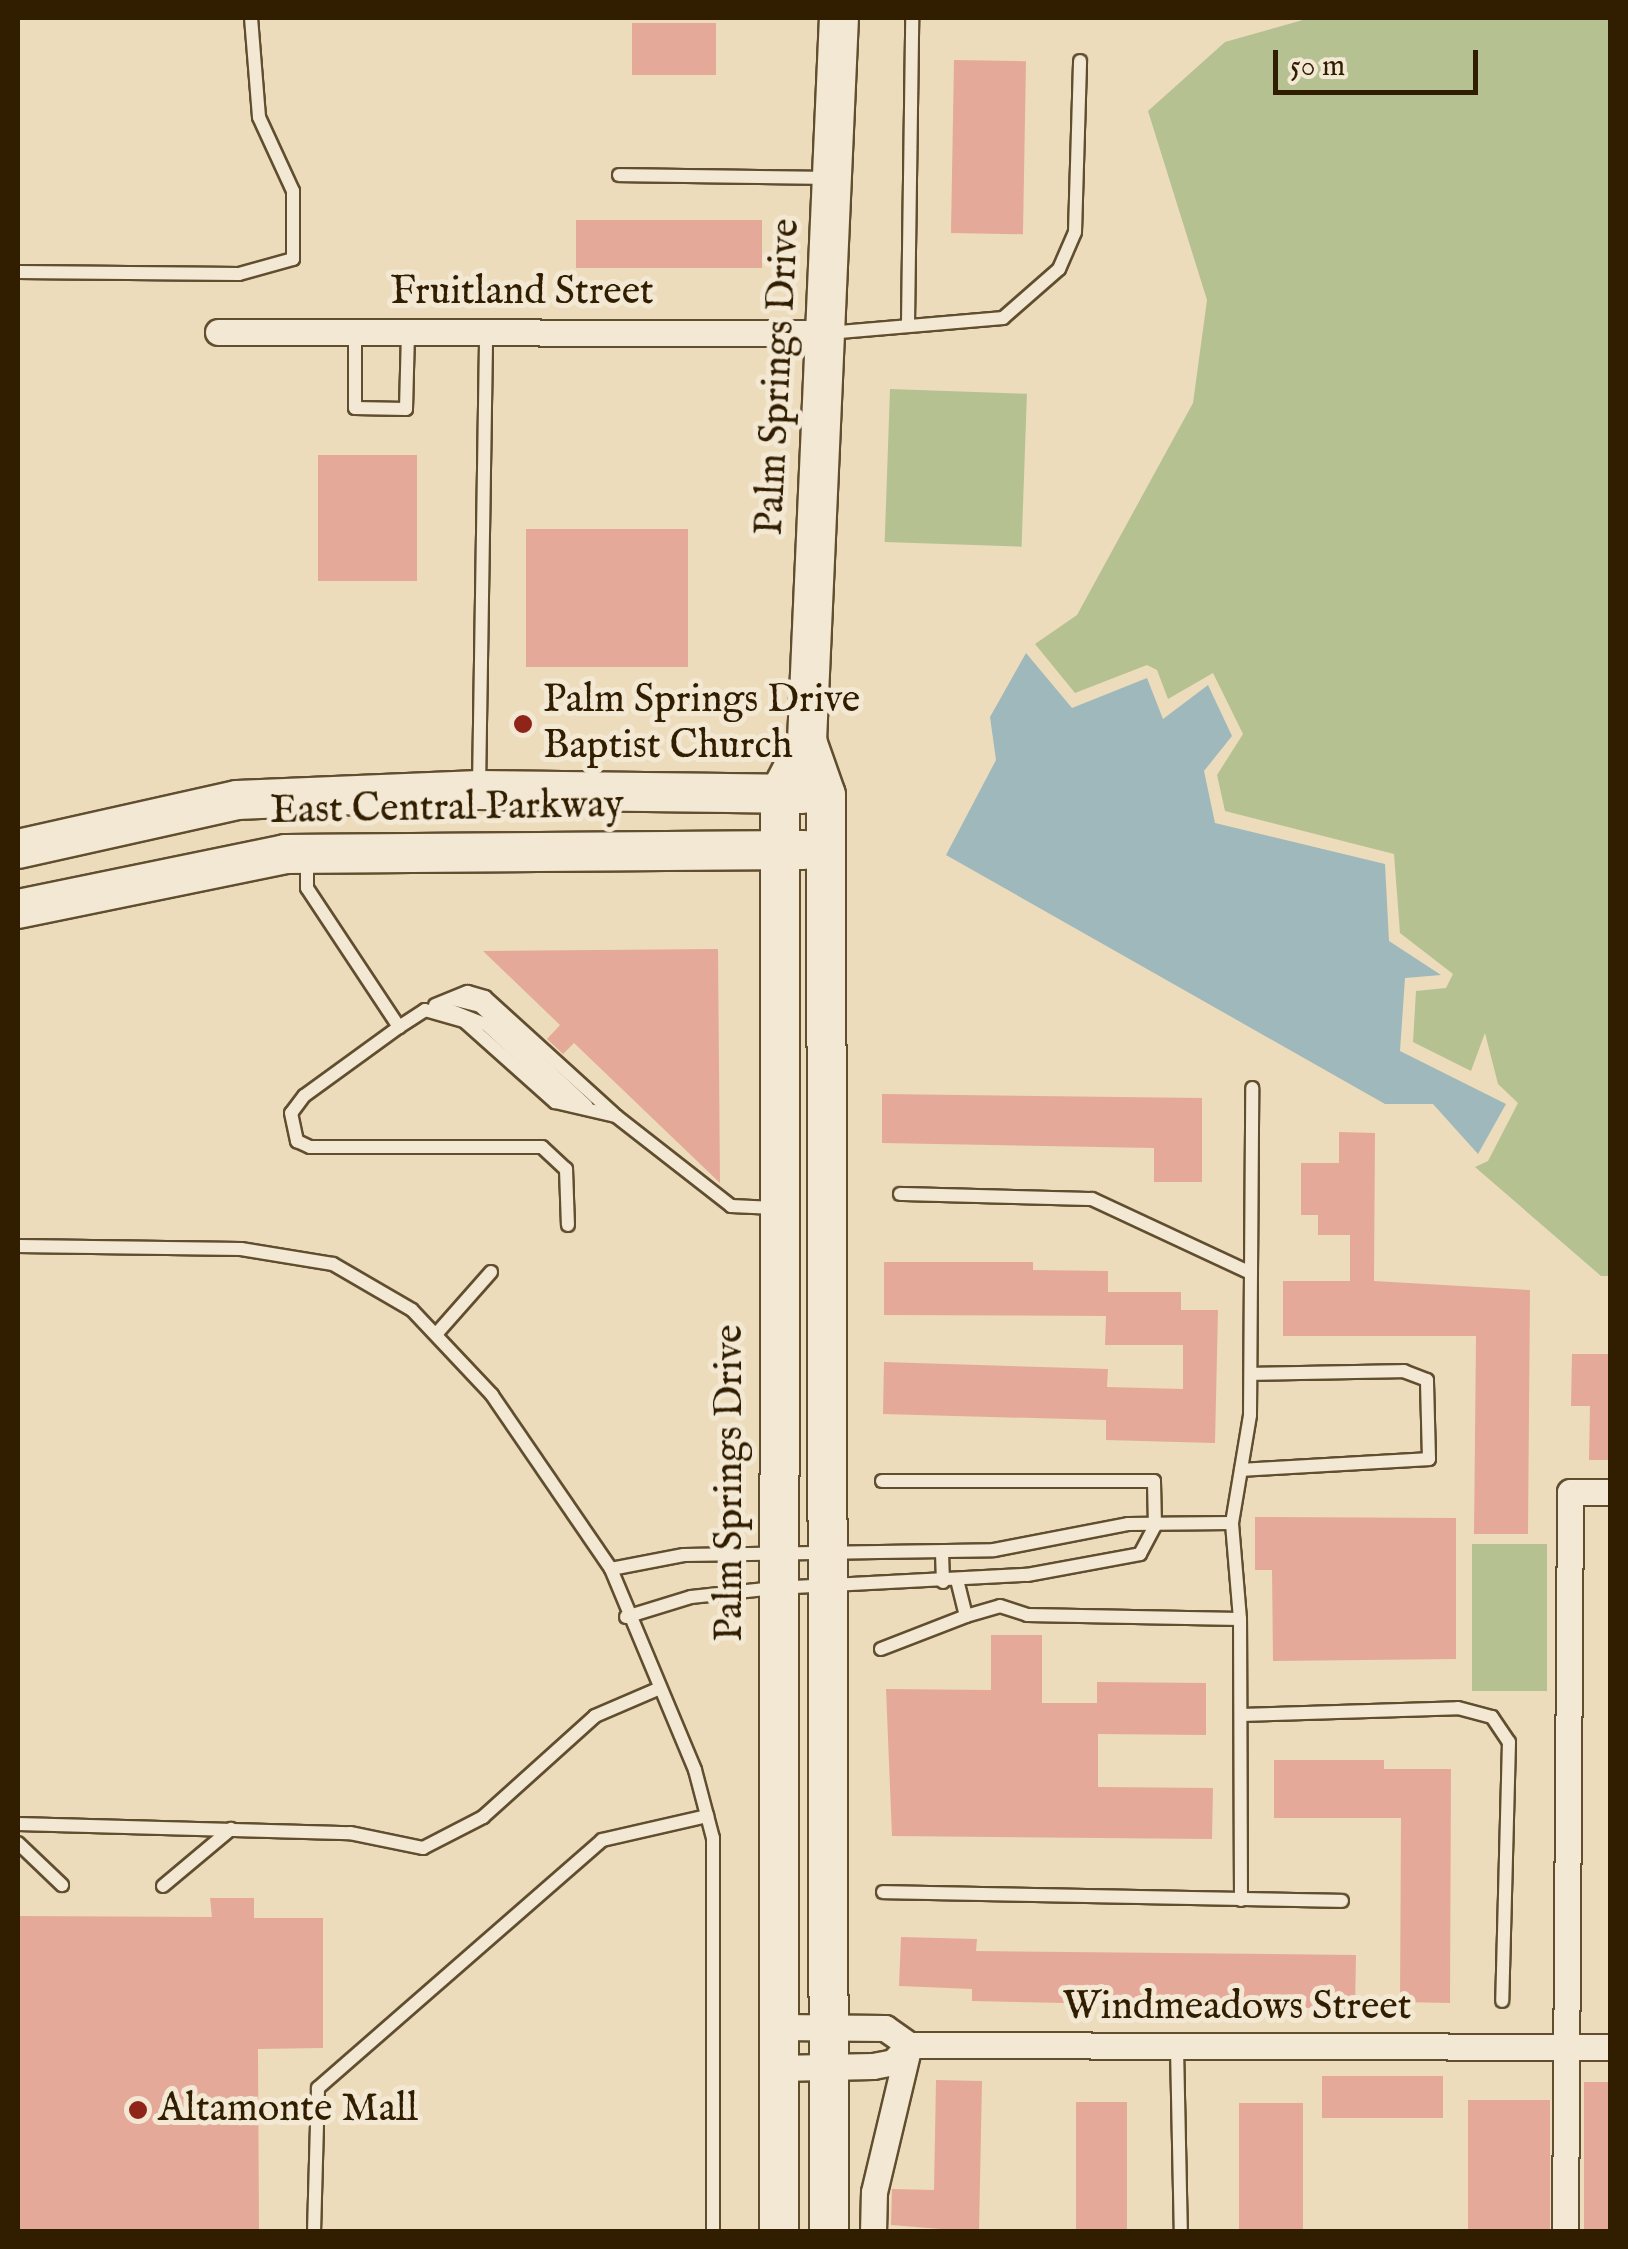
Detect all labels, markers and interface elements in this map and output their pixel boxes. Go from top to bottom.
scale bar [1278,30,1483,92]
text: 50 m [1290,48,1345,86]
street label: Palm Springs Drive [747,217,811,537]
street label: Fruitland Street [390,269,654,317]
place label: Palm Springs Drive Baptist Church [543,677,860,771]
marker: Palm Springs Drive Baptist Church [512,713,534,735]
street label: East Central Parkway [270,782,624,836]
street label: Palm Springs Drive [707,1324,755,1642]
street label: Windmeadows Street [1063,1984,1411,2032]
place label: Altamonte Mall [158,2086,418,2134]
marker: Altamonte Mall [127,2099,149,2121]

